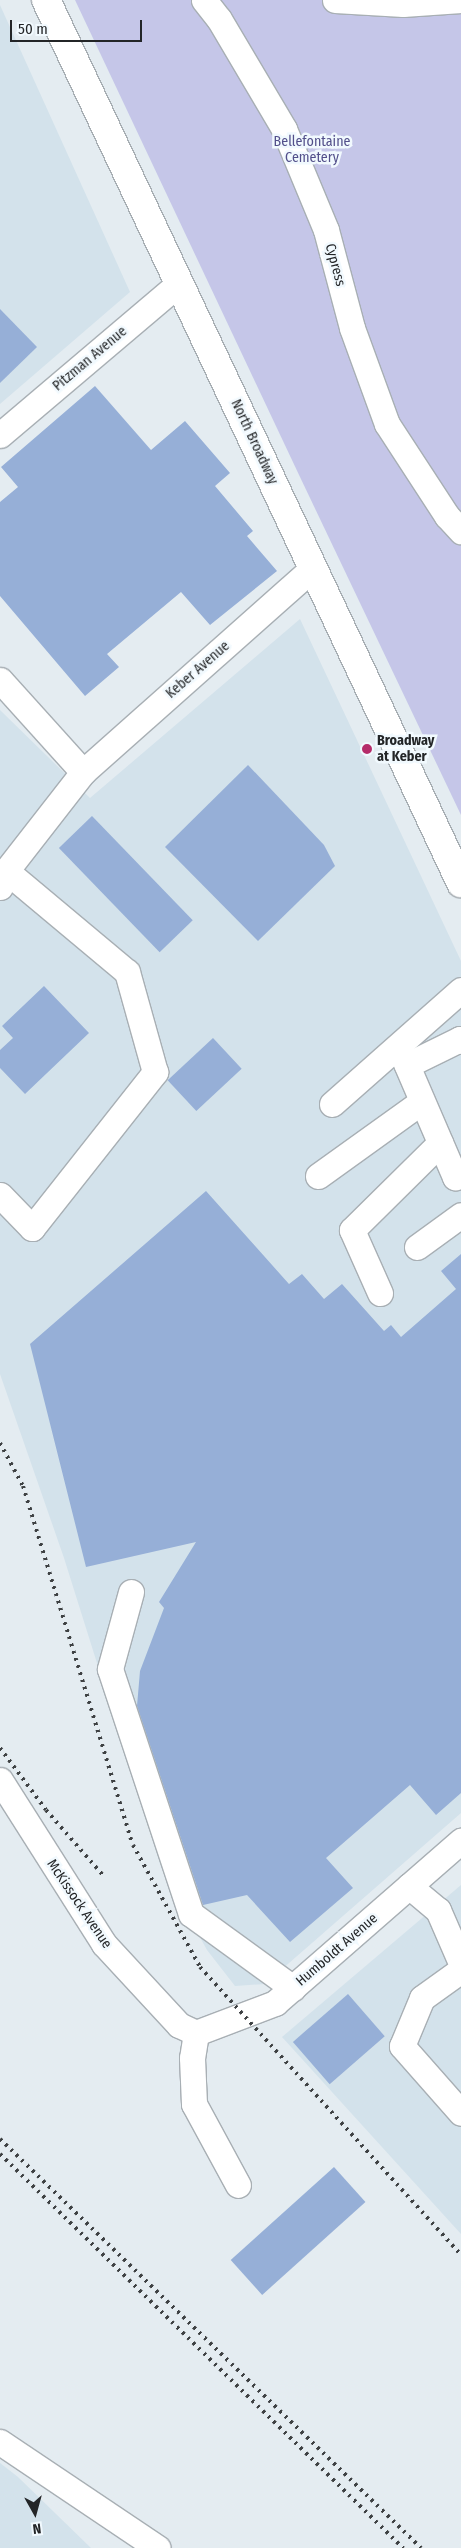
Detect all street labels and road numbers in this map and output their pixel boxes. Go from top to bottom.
street label: Cypress [321,242,349,288]
street label: Pitzman Avenue [50,323,130,395]
street label: North Broadway [227,397,281,487]
street label: Keber Avenue [163,638,233,702]
street label: McKissock Avenue [43,1856,115,1952]
street label: Humboldt Avenue [293,1910,381,1990]

